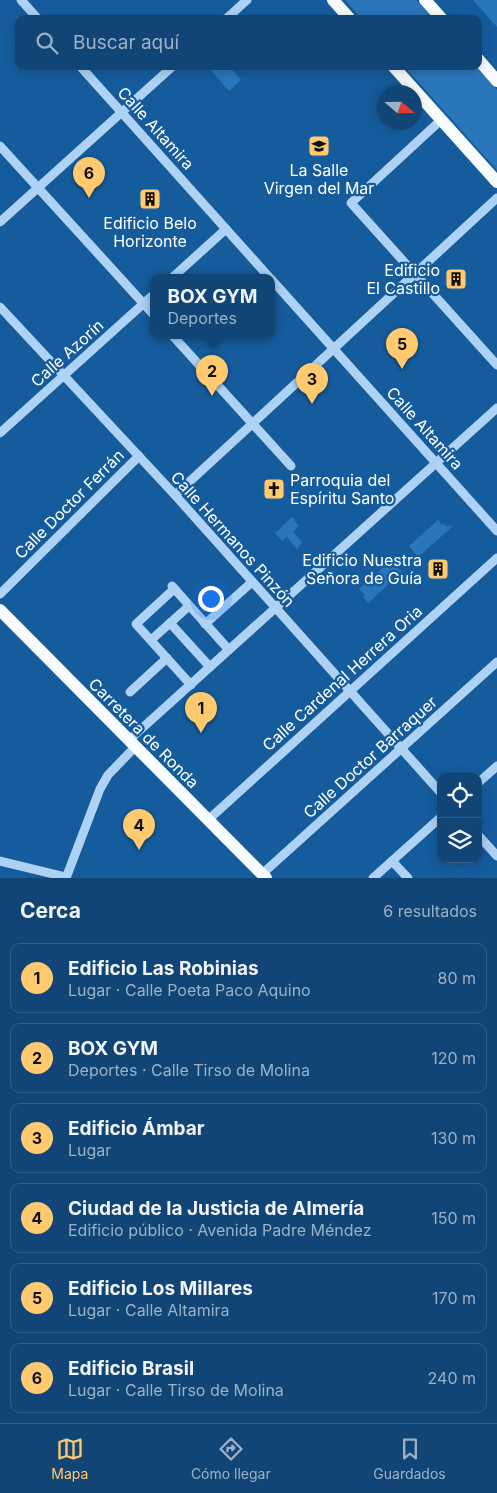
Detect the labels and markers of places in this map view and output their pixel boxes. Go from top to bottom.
school or university icon: La Salle Virgen del Mar [307,134,331,158]
pin: 6 [73,157,105,198]
place label: La Salle Virgen del Mar [264,160,374,198]
building icon: Edificio Belo Horizonte [138,187,162,211]
place label: Edificio Belo Horizonte [103,213,197,251]
place label: Edificio El Castillo [366,260,440,298]
building icon: Edificio El Castillo [444,267,468,291]
pin: 5 [386,328,418,369]
pin: 2 [196,355,228,396]
pin: 3 [296,363,328,404]
place label: Parroquia del Espíritu Santo [290,470,394,508]
church icon: Parroquia del Espíritu Santo [262,477,286,501]
place label: Edificio Nuestra Señora de Guía [302,550,422,588]
building icon: Edificio Nuestra Señora de Guía [426,557,450,581]
pin: 1 [185,692,217,733]
pin: 4 [123,809,155,850]

